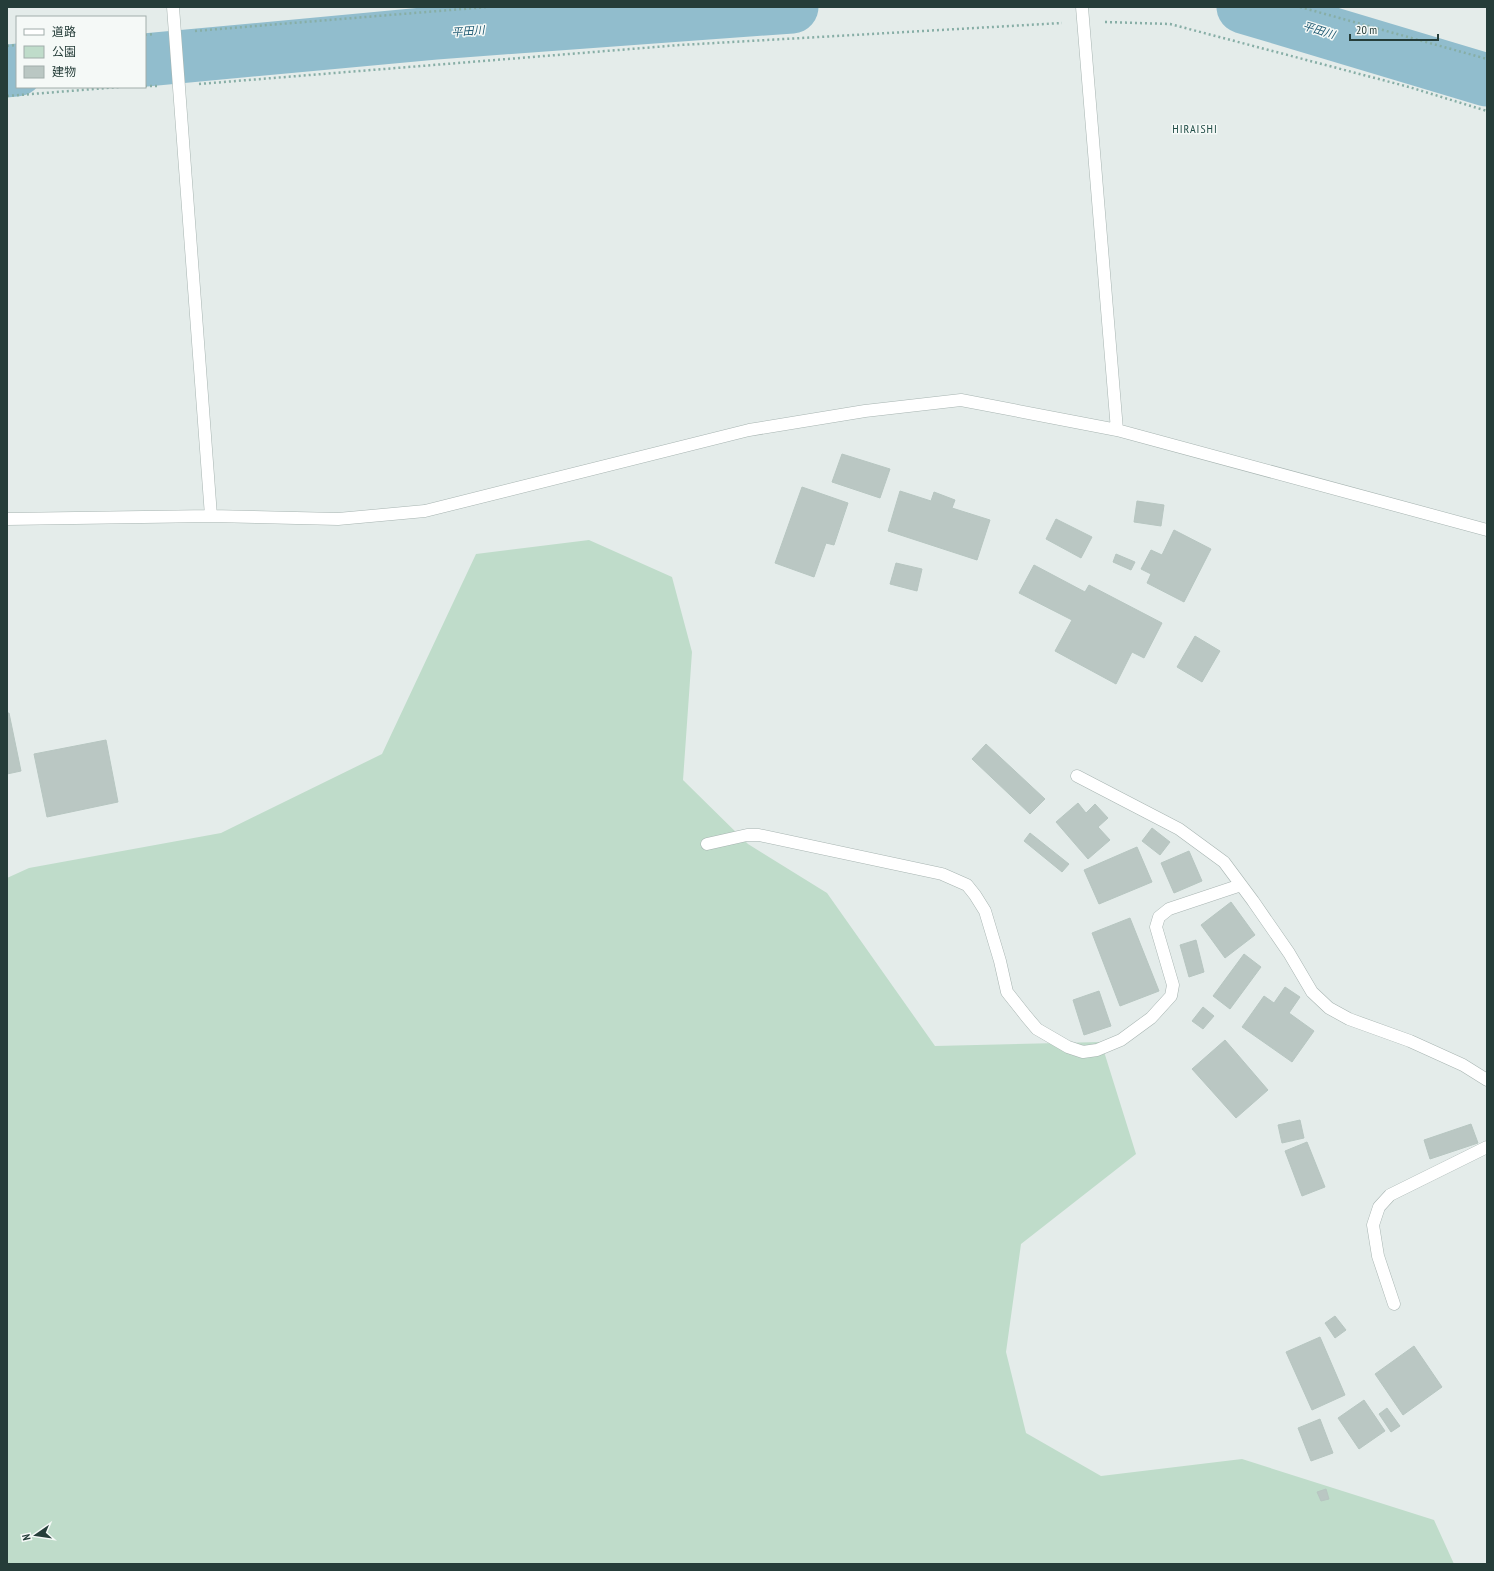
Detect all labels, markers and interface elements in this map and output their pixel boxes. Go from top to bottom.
legend [16,16,146,88]
scale bar [1350,16,1438,42]
water label: 平田川 [1301,18,1338,42]
text: 20 m [1356,22,1377,37]
water label: 平田川 [451,23,486,39]
text: 道路 [52,24,76,39]
text: 公園 [52,44,76,59]
text: 建物 [52,64,76,79]
district label: HIRAISHI [1172,121,1218,136]
north arrow [16,1515,56,1555]
text: N [19,1533,34,1542]

